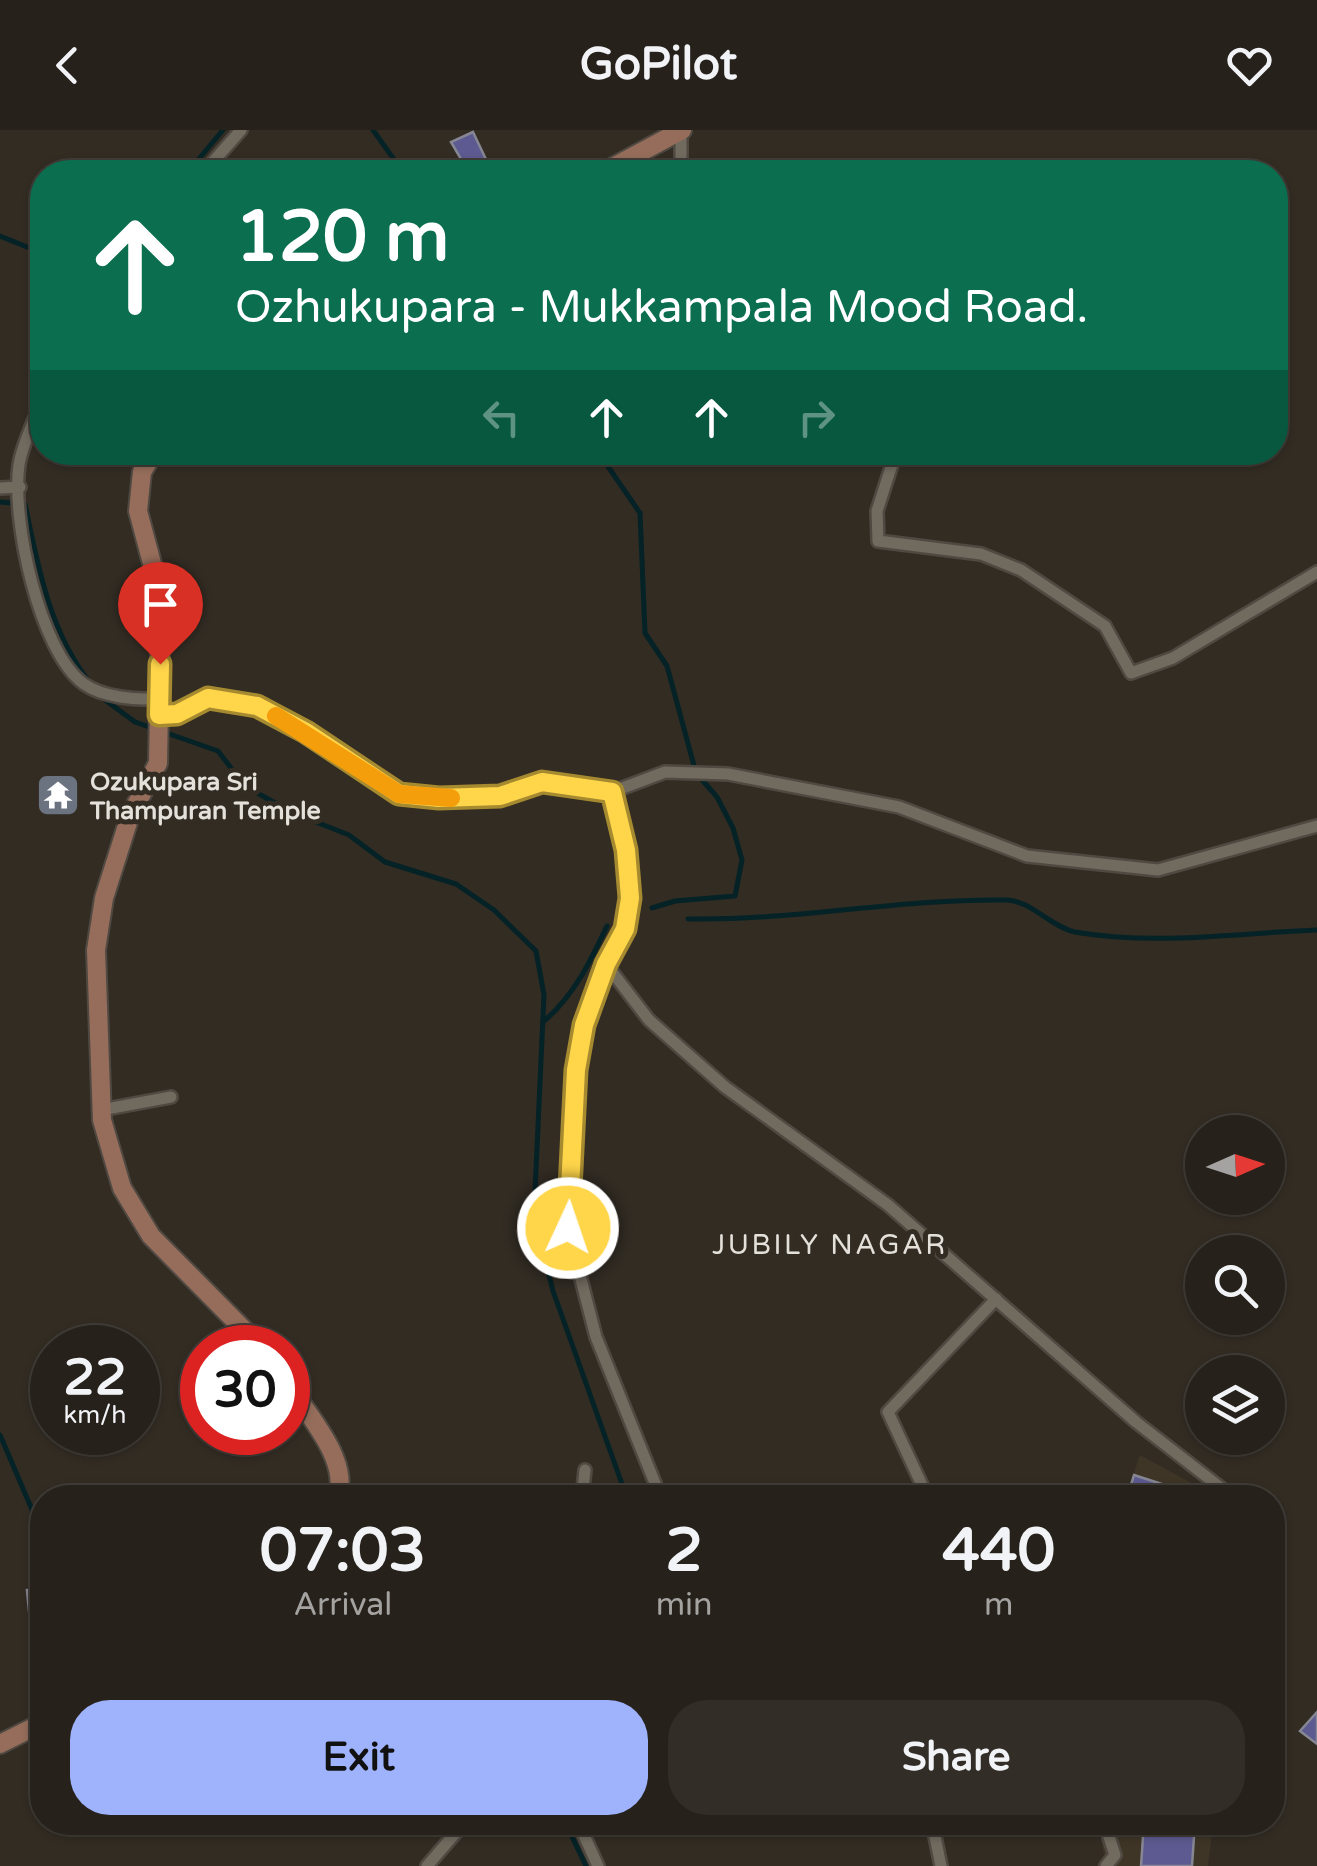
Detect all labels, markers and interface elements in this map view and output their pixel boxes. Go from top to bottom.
icon: back [40,38,95,93]
text: GoPilot [580,38,737,92]
icon: heart [1222,38,1277,93]
text: 120 m [235,196,449,280]
icon: ahead [70,200,200,330]
text: Ozhukupara - Mukkampala Mood Road. [235,281,1088,335]
icon: left [474,390,529,445]
icon: ahead [579,390,634,445]
icon: ahead [684,390,739,445]
icon: right [789,390,844,445]
pin [118,562,203,665]
icon: arrive [133,577,188,632]
place label: Ozukupara Sri Thampuran Temple [89,767,321,826]
temple icon: Ozukupara Sri Thampuran Temple [35,772,81,818]
north arrow [1185,1115,1285,1215]
map controls [1185,1115,1285,1455]
position arrow [516,1176,620,1280]
district label: JUBILY NAGAR [712,1228,948,1262]
button: search [1185,1235,1285,1335]
speed limit sign: 30 [180,1325,310,1455]
text: 22 [64,1348,126,1408]
button: layers [1185,1355,1285,1455]
text: km/h [64,1400,126,1430]
text: 07:03 [260,1515,426,1587]
text: 2 [665,1515,703,1587]
text: 440 [942,1515,1055,1587]
text: Arrival [293,1586,392,1624]
text: min [656,1586,713,1624]
text: m [984,1586,1013,1624]
button: Exit [70,1700,648,1815]
button: Share [668,1700,1245,1815]

